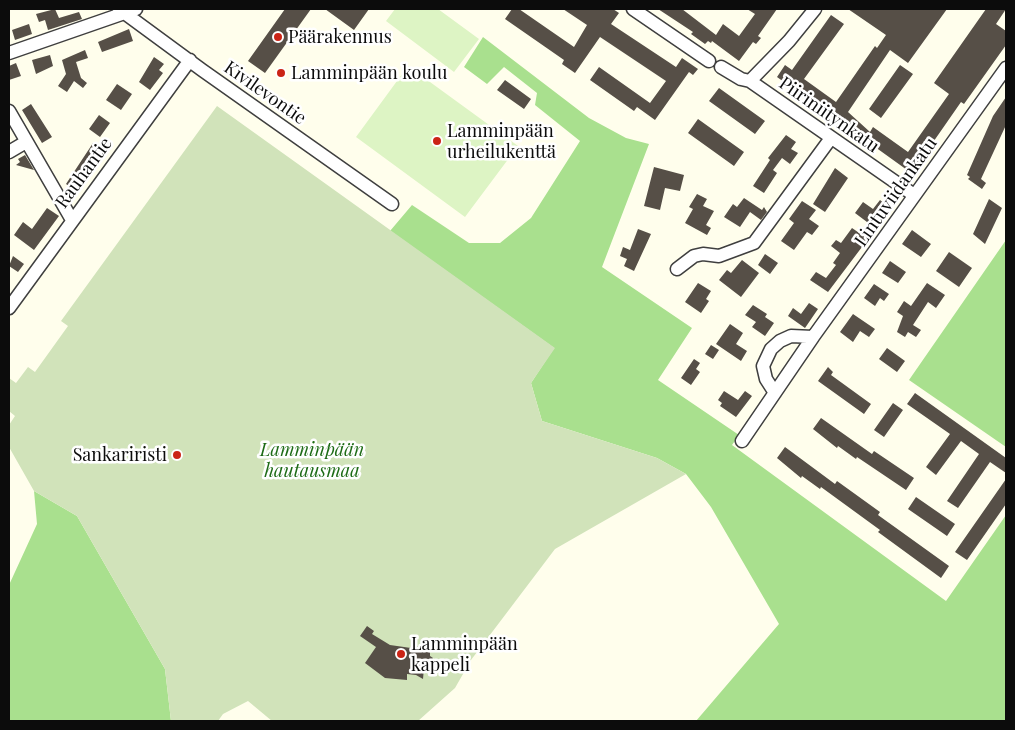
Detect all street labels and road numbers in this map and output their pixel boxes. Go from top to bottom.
street label: Kivilevontie [220,57,310,129]
street label: Piiriniitynkatu [775,72,883,158]
street label: Rauhantie [51,133,117,213]
street label: Lintuviidankatu [850,133,942,251]

